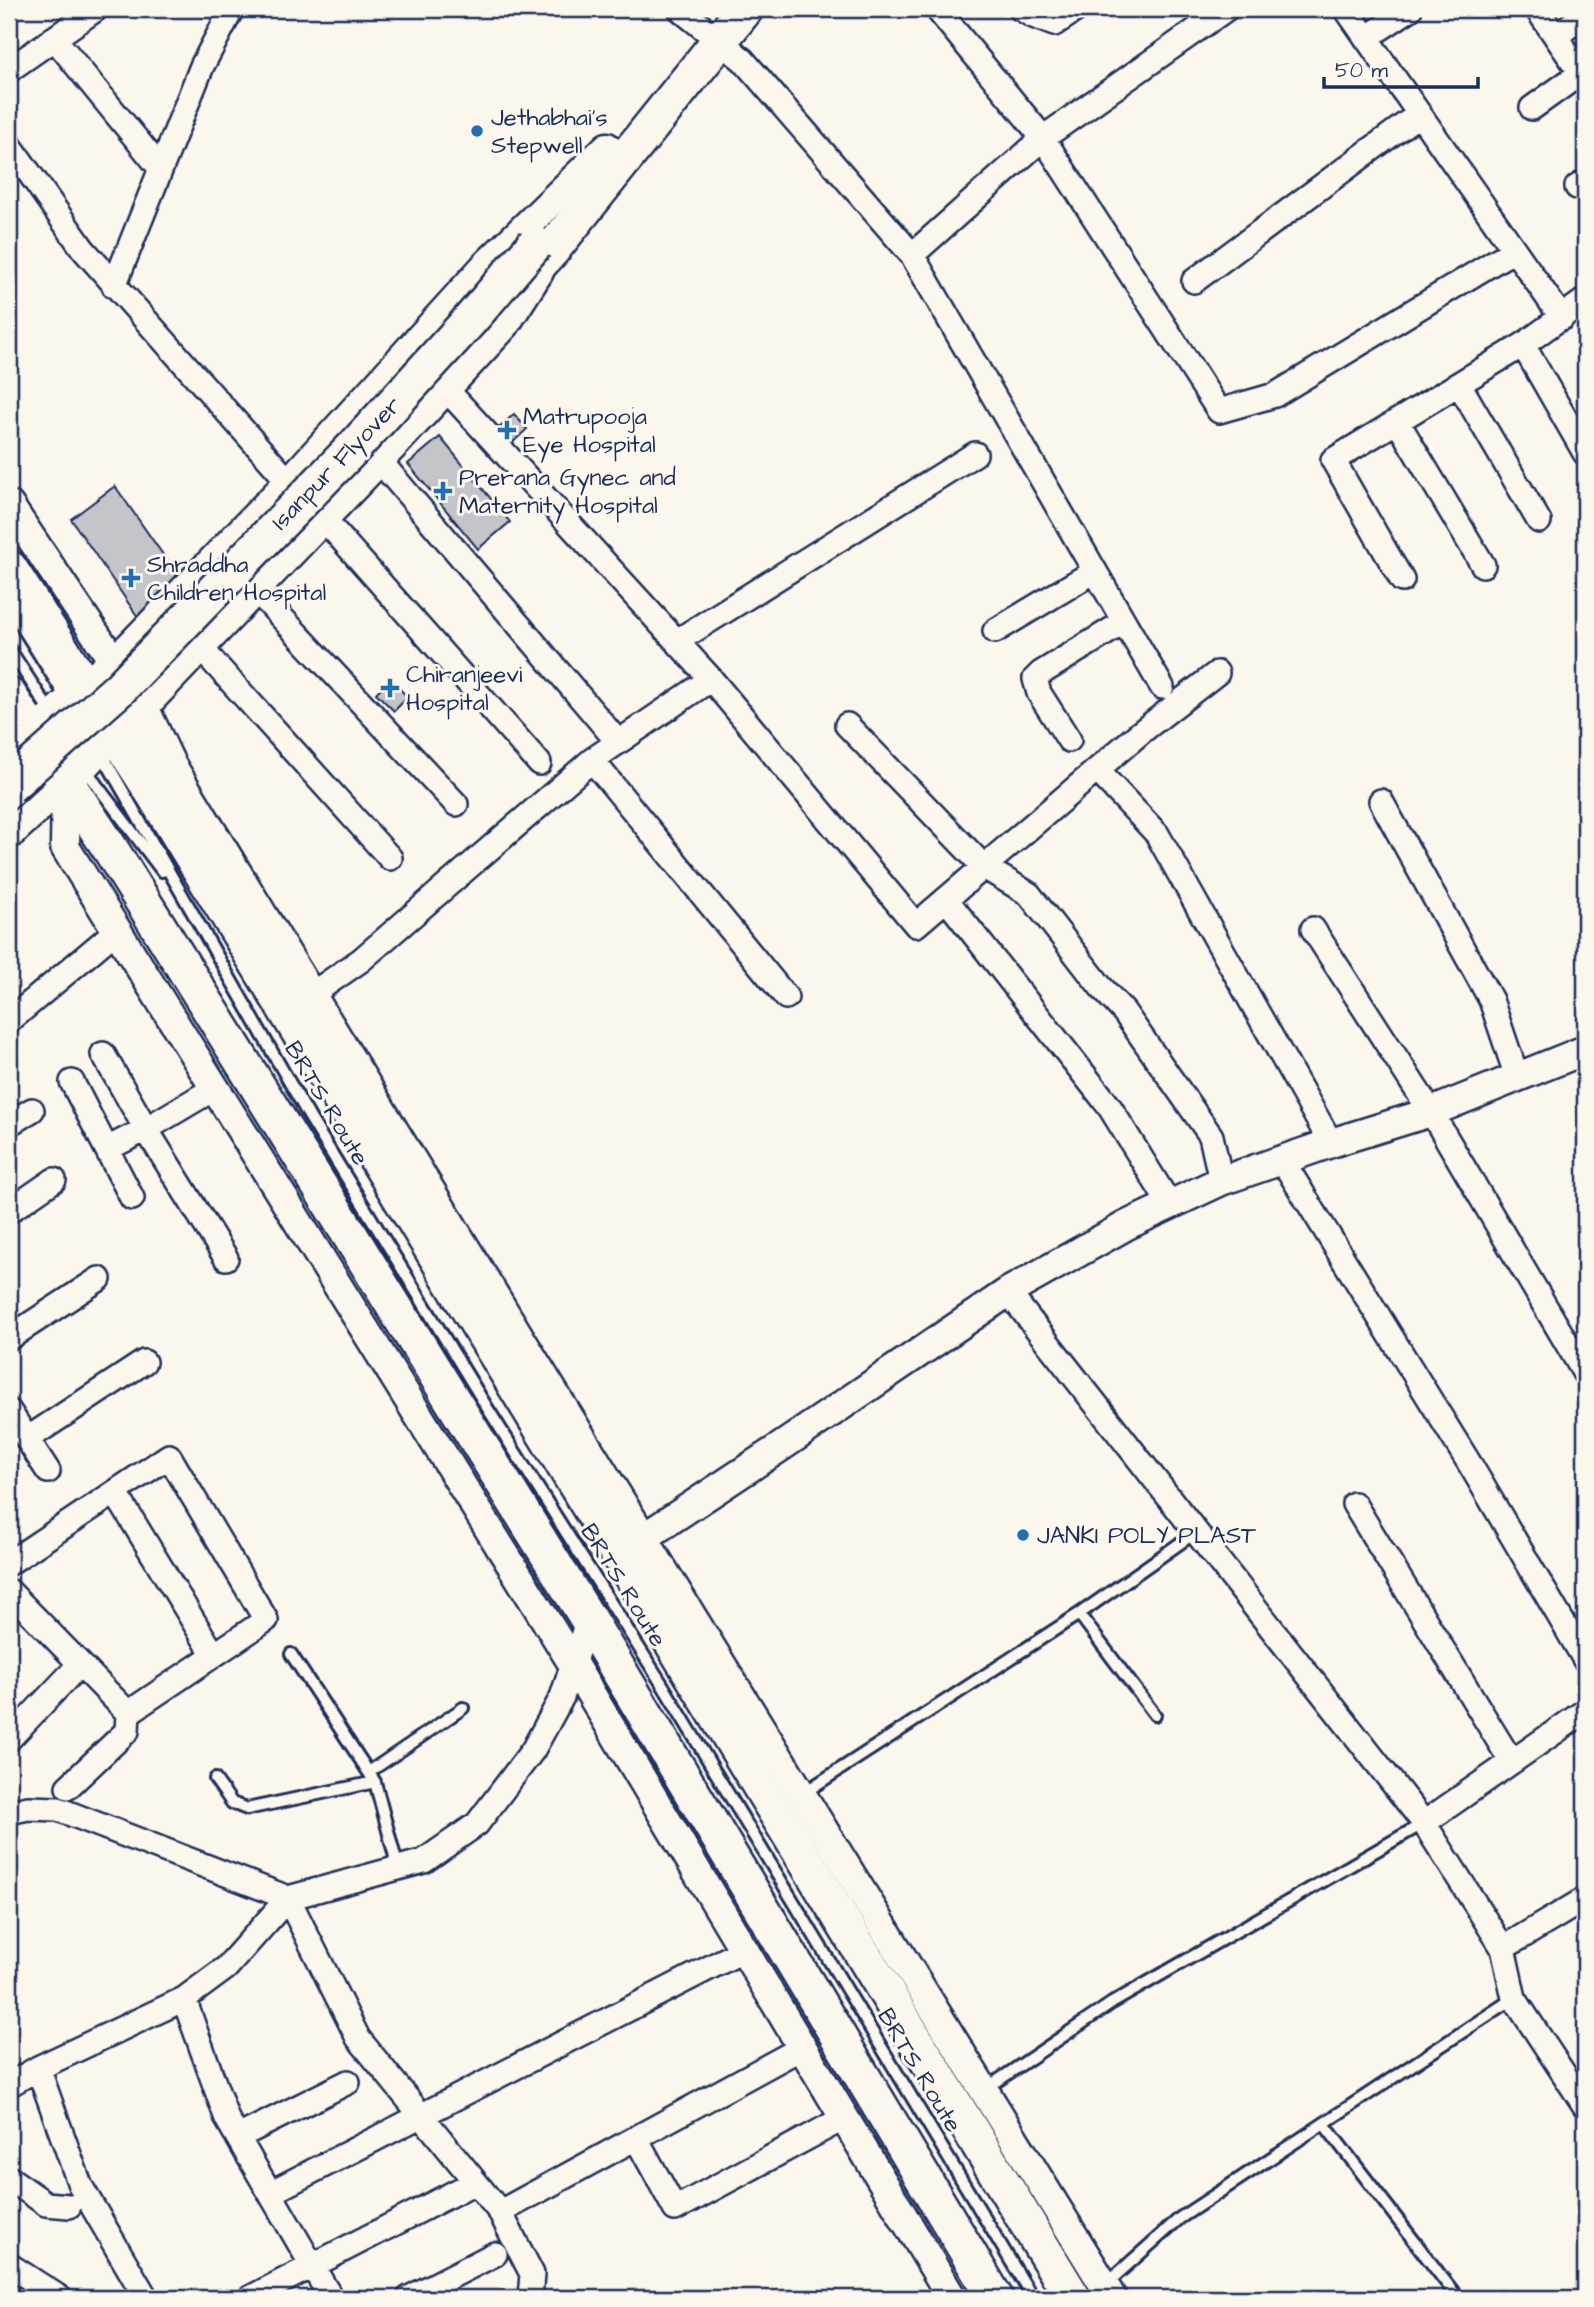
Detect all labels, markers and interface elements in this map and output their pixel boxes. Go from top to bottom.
scale bar [1324,46,1478,90]
text: 50 m [1335,56,1389,85]
place label: Jethabhai's Stepwell [491,101,608,163]
marker: Jethabhai's Stepwell [469,123,485,139]
street label: Isanpur Flyover [264,389,410,539]
place label: Matrupooja Eye Hospital [523,400,656,463]
marker: Matrupooja Eye Hospital [497,420,517,440]
place label: Prerana Gynec and Maternity Hospital [459,461,676,524]
marker: Prerana Gynec and Maternity Hospital [433,481,453,501]
place label: Shraddha Children Hospital [147,548,326,610]
marker: Shraddha Children Hospital [121,568,141,588]
place label: Chiranjeevi Hospital [406,658,523,720]
marker: Chiranjeevi Hospital [380,678,400,698]
street label: BRTS Route [276,1035,377,1172]
street label: BRTS Route [572,1517,675,1654]
place label: JANKI POLY PLAST [1037,1519,1256,1553]
marker: JANKI POLY PLAST [1015,1527,1031,1543]
street label: BRTS Route [869,2002,970,2139]

